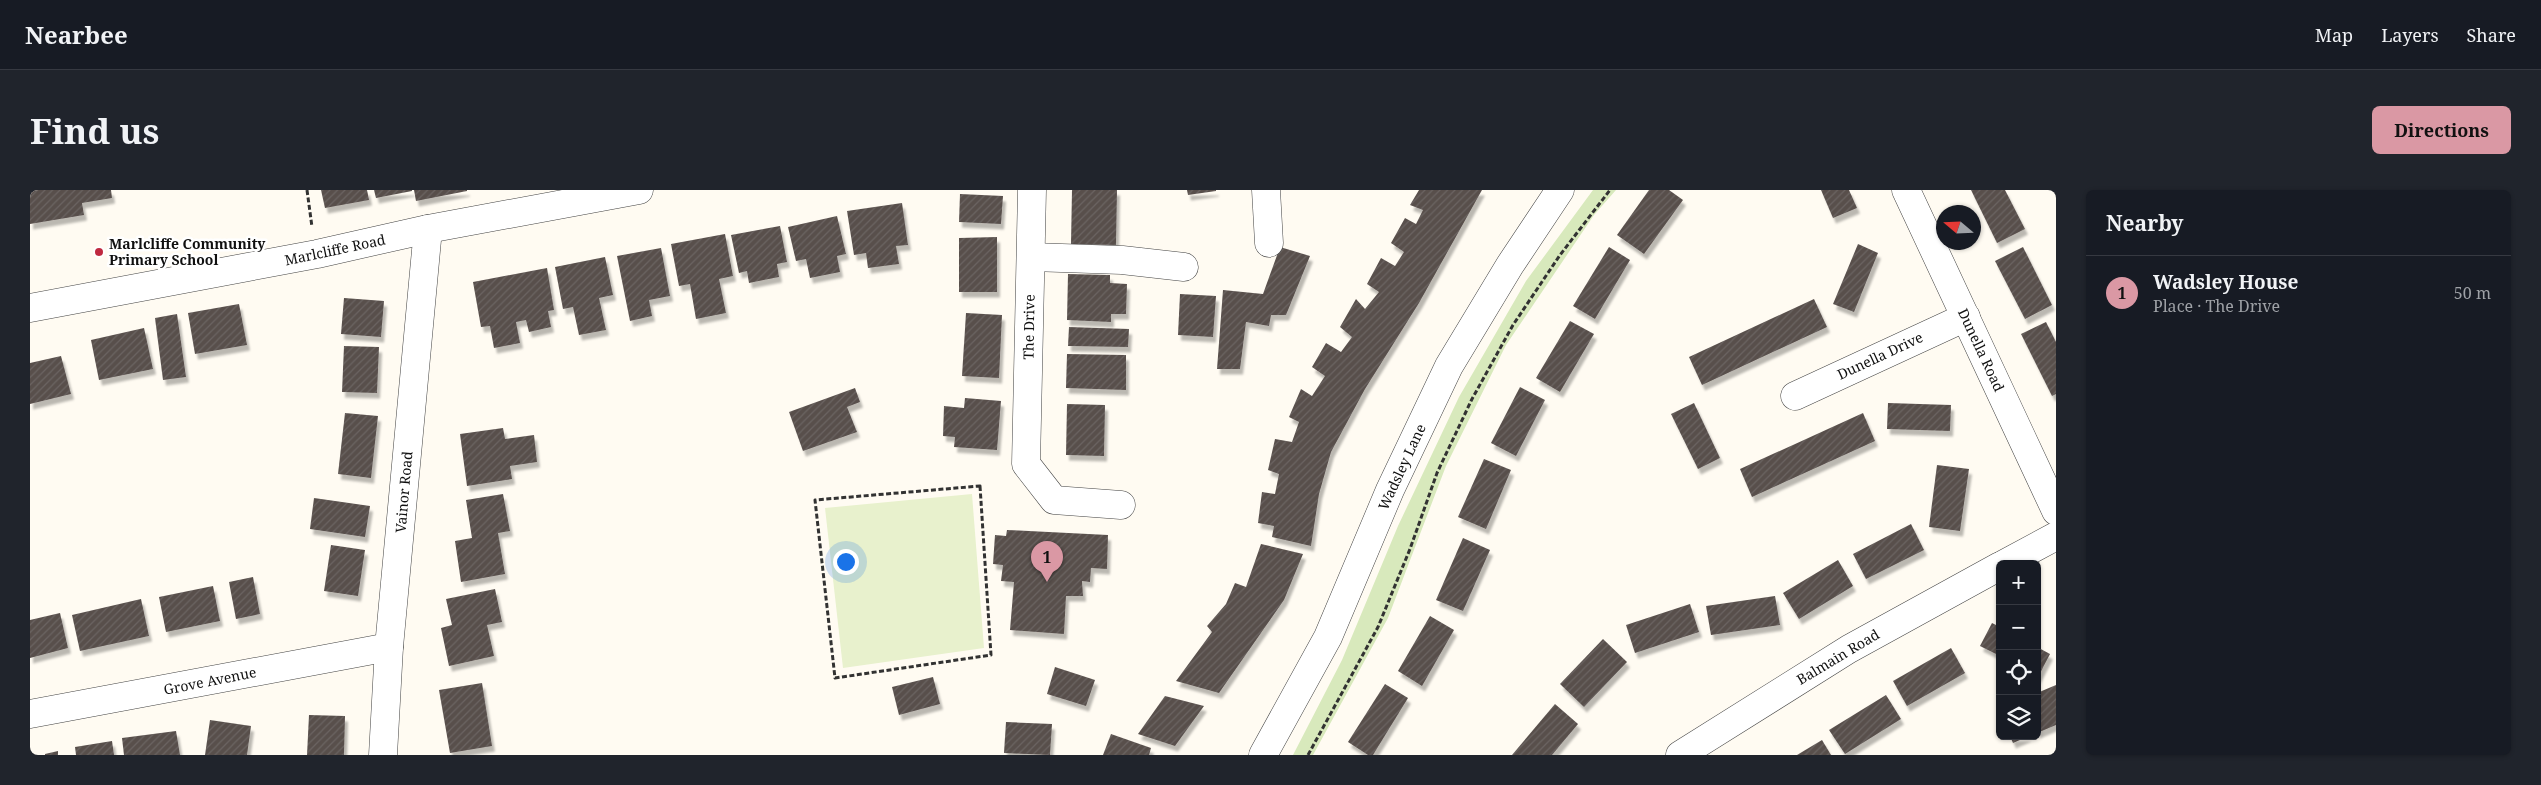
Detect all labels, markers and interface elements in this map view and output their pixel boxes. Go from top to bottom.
text: Nearbee [25,18,128,51]
text: Map [2315,23,2353,47]
text: Layers [2381,23,2439,47]
text: Share [2467,23,2516,47]
button: Directions [2372,106,2511,154]
text: Find us [30,107,159,154]
north arrow [1936,205,1981,250]
text: Nearby [2106,209,2184,237]
street label: Marlcliffe Road [283,229,387,269]
place label: Marlcliffe Community Primary School [109,234,266,269]
marker: Marlcliffe Community Primary School [93,246,105,258]
text: Wadsley House [2153,269,2298,295]
text: 1 [2117,282,2127,304]
text: 50 m [2454,282,2491,304]
street label: The Drive [1018,294,1039,360]
text: Place · The Drive [2153,295,2280,317]
street label: Dunella Road [1954,305,2009,395]
street label: Dunella Drive [1834,327,1926,384]
street label: Wadsley Lane [1373,421,1430,513]
street label: Vainor Road [390,450,417,534]
pin: 1 [1031,541,1063,582]
your location [833,549,859,575]
map controls [1996,560,2041,740]
button: + [1996,560,2041,605]
button: − [1996,605,2041,650]
street label: Balmain Road [1793,624,1883,689]
button: locate [1996,650,2041,695]
street label: Grove Avenue [162,662,258,699]
button: layers [1996,695,2041,740]

